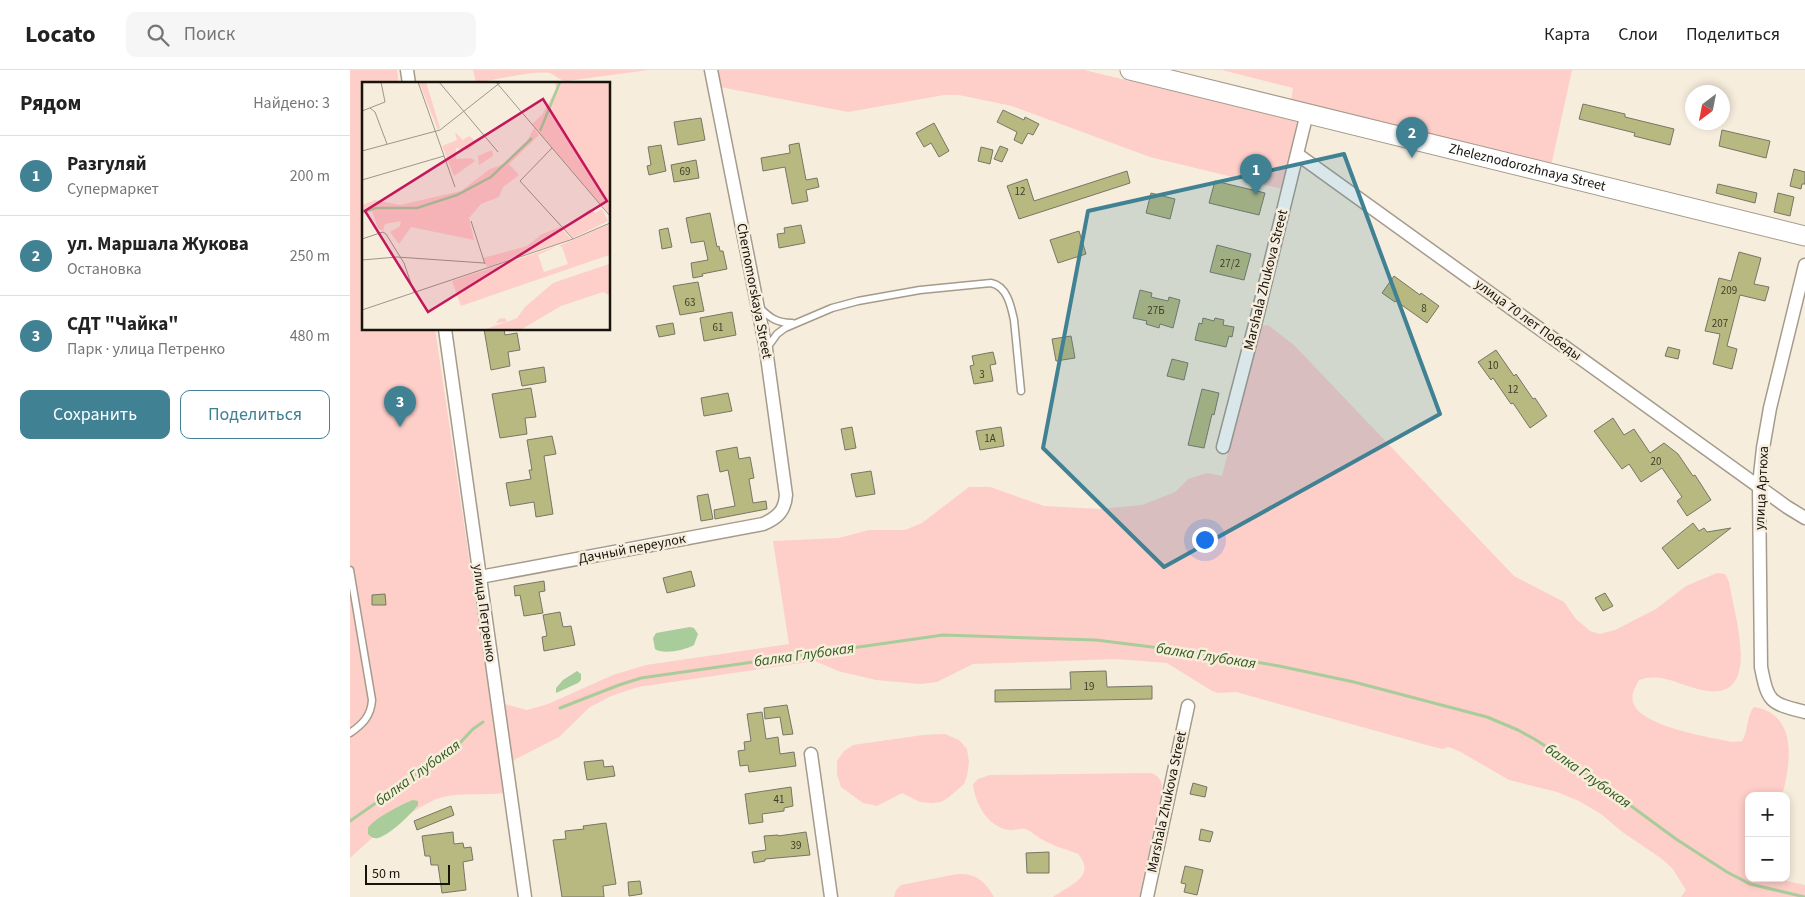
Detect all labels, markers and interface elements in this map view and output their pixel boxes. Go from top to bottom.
search box [126,12,476,57]
text: Locato [25,17,96,52]
icon: search [144,21,172,49]
text: Поиск [184,21,235,48]
text: Карта [1544,22,1590,47]
text: Слои [1618,22,1658,47]
text: Поделиться [1686,22,1780,47]
inset map [362,82,610,330]
north arrow [1685,85,1730,130]
text: Рядом [20,88,81,118]
text: Найдено: 3 [253,92,330,114]
pin: 2 [1396,117,1428,158]
street label: Zheleznodorozhnaya Street [1447,139,1608,197]
text: Разгуляй [67,151,147,178]
pin: 1 [1240,154,1272,195]
house number: 69 [680,164,690,179]
text: 1 [32,165,40,187]
text: 200 m [290,165,330,187]
text: Супермаркет [67,178,159,200]
house number: 12 [1015,184,1025,199]
street label: Marshala Zhukova Street [1239,207,1293,352]
street label: Chernomorskaya Street [731,222,777,361]
text: ул. Маршала Жукова [67,231,249,258]
text: 2 [32,245,40,267]
text: 250 m [290,245,330,267]
house number: 27/2 [1220,256,1240,271]
text: Остановка [67,258,141,280]
street label: улица 70 лет Победы [1470,274,1586,366]
house number: 209 [1721,283,1737,298]
house number: 63 [685,295,695,310]
house number: 8 [1421,301,1427,316]
house number: 27Б [1147,303,1165,318]
text: СДТ "Чайка" [67,311,178,338]
house number: 207 [1712,316,1728,331]
house number: 61 [713,320,723,335]
text: 3 [32,325,40,347]
text: 480 m [290,325,330,347]
text: Парк · улица Петренко [67,338,225,360]
house number: 10 [1488,358,1498,373]
house number: 3 [979,367,985,382]
house number: 12 [1508,382,1518,397]
pin: 3 [384,386,416,427]
button: Сохранить [20,390,170,439]
button: Поделиться [180,390,330,439]
house number: 1А [984,431,996,446]
street label: улица Артюха [1750,445,1774,531]
house number: 20 [1651,454,1661,469]
your location [1192,527,1218,553]
street label: Дачный переулок [577,529,688,569]
street label: улица Петренко [467,563,501,663]
water label: балка Глубокая [753,638,855,672]
water label: балка Глубокая [1155,638,1257,674]
house number: 19 [1084,679,1094,694]
street label: Marshala Zhukova Street [1142,729,1192,875]
water label: балка Глубокая [371,735,465,811]
water label: балка Глубокая [1541,738,1635,814]
house number: 41 [774,792,784,807]
map controls [1745,792,1790,882]
button: + [1745,792,1790,837]
button: − [1745,837,1790,882]
house number: 39 [791,838,801,853]
scale bar [365,862,450,885]
text: 50 m [372,864,400,884]

